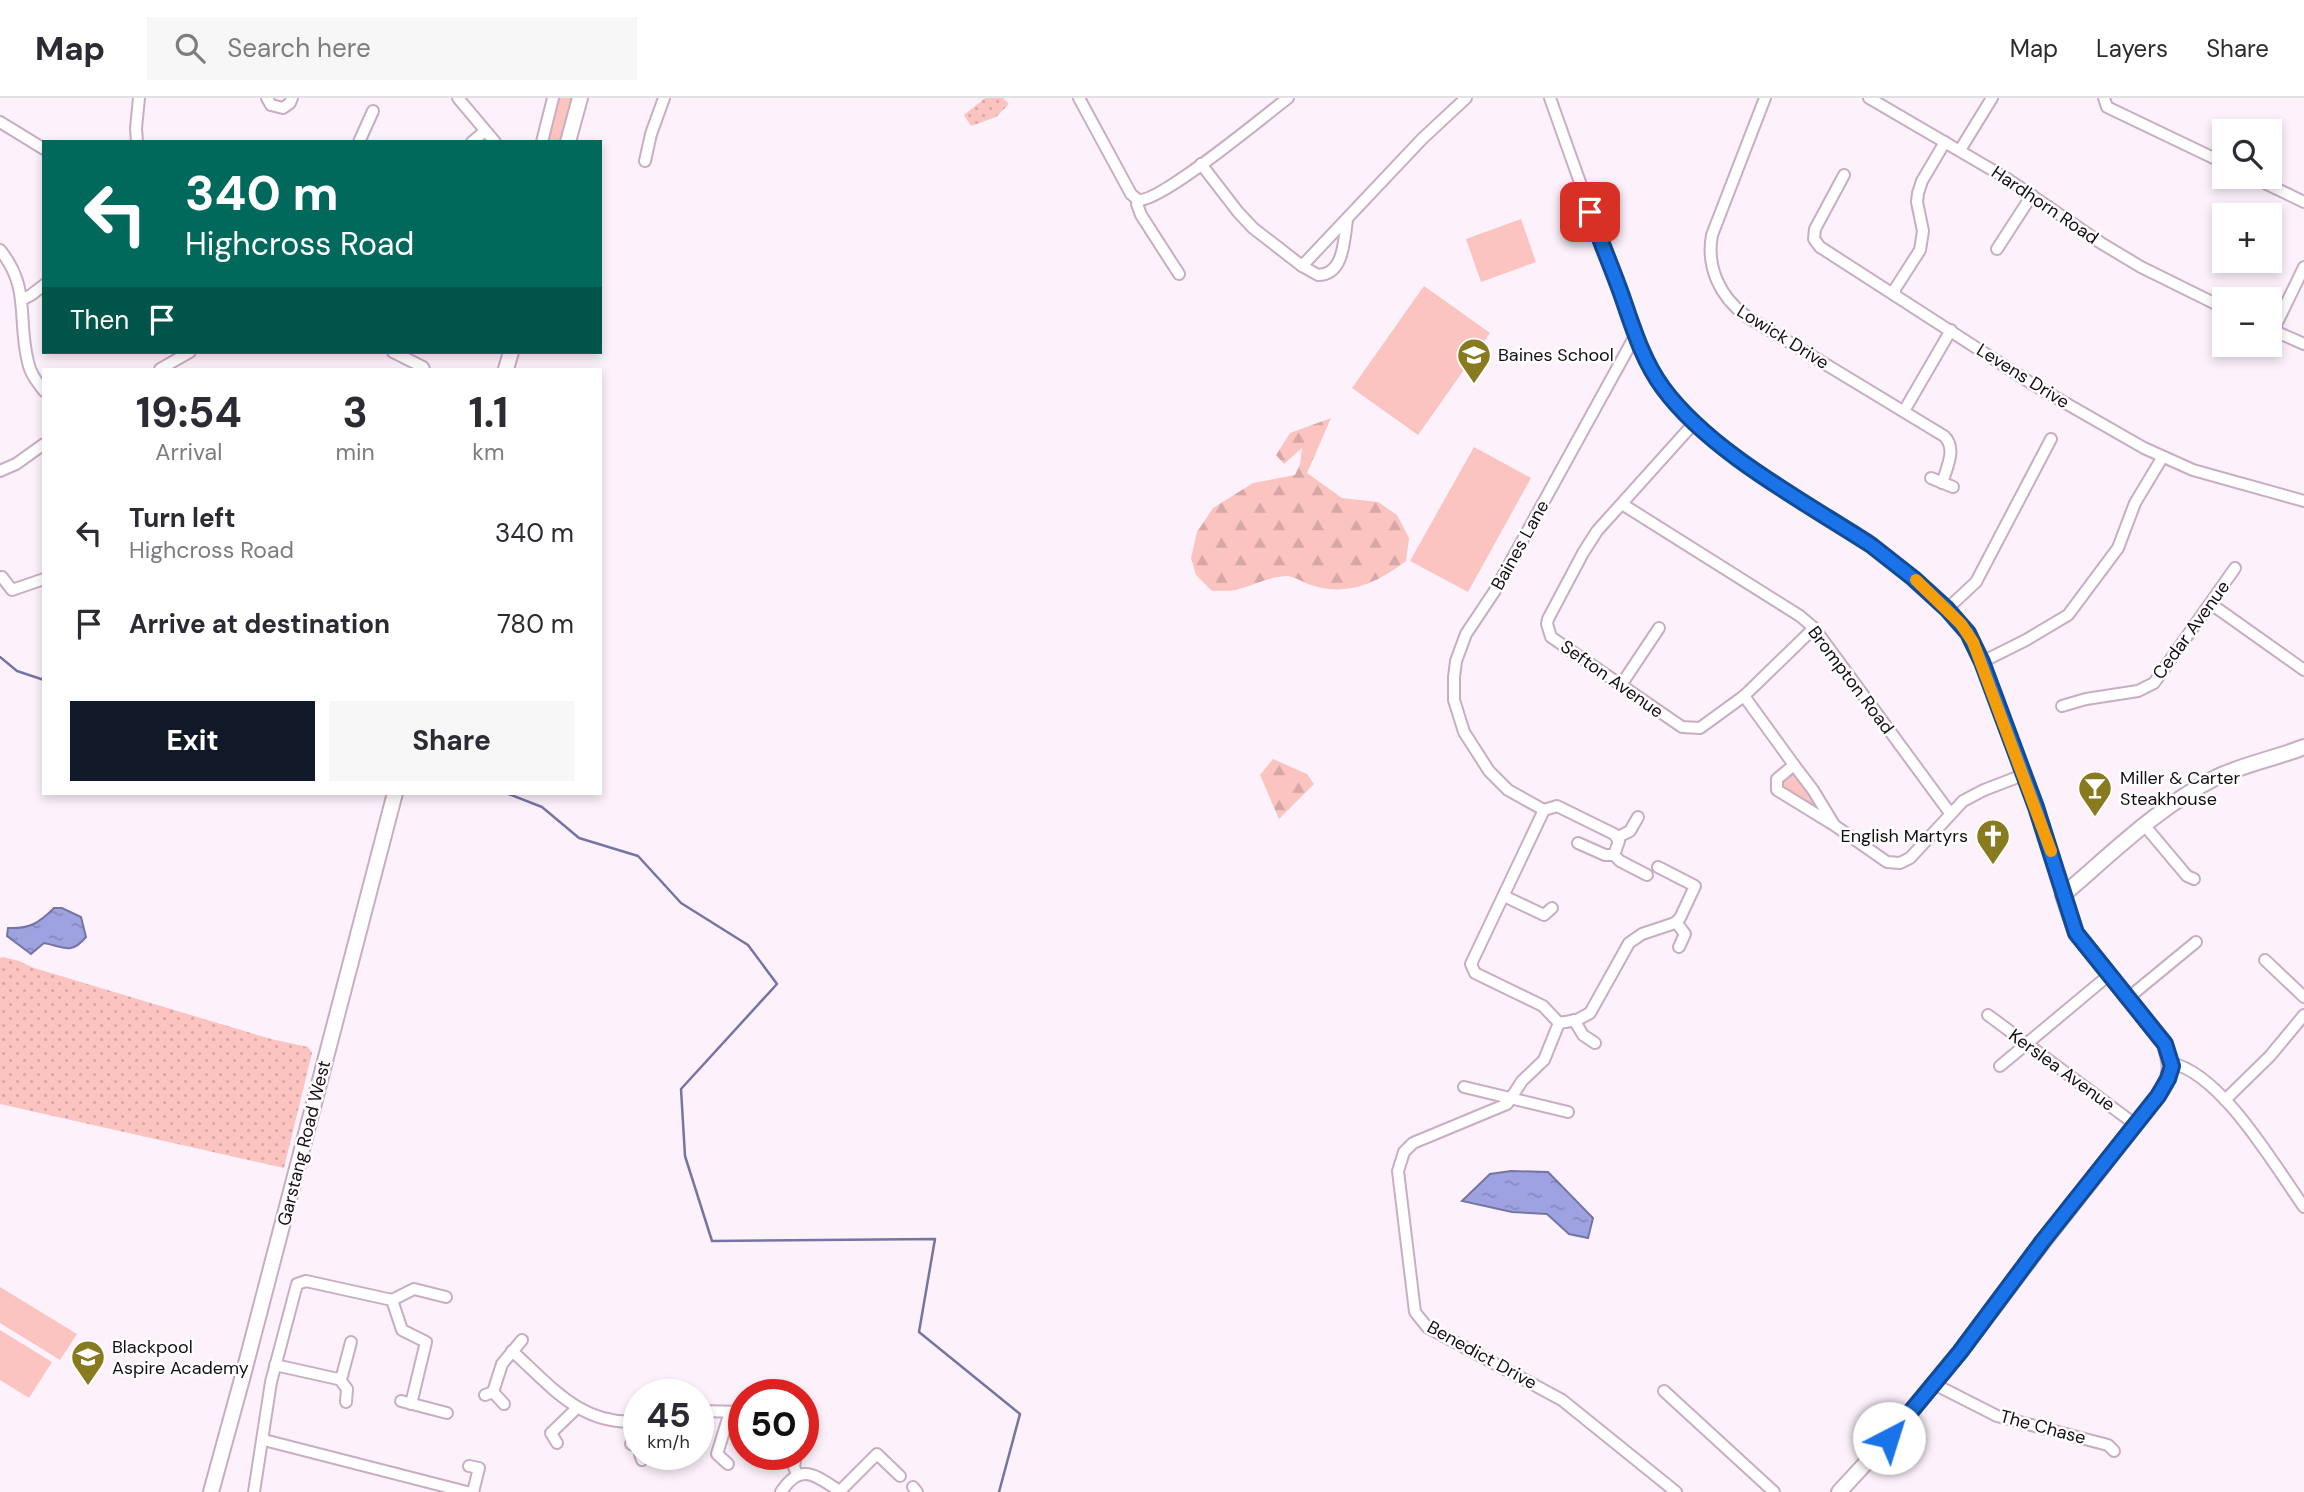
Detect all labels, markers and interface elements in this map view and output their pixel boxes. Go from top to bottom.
search box [147,17,637,80]
text: Map [35,27,105,70]
icon: search [171,29,209,67]
text: Search here [227,31,371,65]
text: Map [2010,33,2058,64]
text: Layers [2096,33,2168,64]
text: Share [2206,33,2269,64]
map controls [2212,119,2282,357]
button: search [2212,119,2282,189]
street label: Hardhorn Road [1987,160,2103,250]
text: 340 m [185,161,339,225]
icon: left [70,168,161,259]
pin [1560,182,1620,242]
icon: arrive [1571,193,1609,231]
button: + [2212,203,2282,273]
text: Highcross Road [185,223,414,265]
button: − [2212,287,2282,357]
street label: Lowick Drive [1732,299,1834,375]
icon: arrive [143,301,181,339]
text: Then [70,303,129,337]
school or university icon: Baines School [1455,336,1493,385]
street label: Levens Drive [1972,338,2074,414]
place label: Baines School [1498,343,1614,367]
text: 19:54 [136,385,242,440]
text: 3 [342,385,368,440]
text: 1.1 [468,385,508,440]
text: Arrival [155,437,222,467]
text: min [336,437,375,467]
text: km [472,437,504,467]
street label: Baines Lane [1485,496,1555,594]
text: Turn left [129,501,236,535]
icon: left [70,514,108,552]
text: 340 m [495,516,574,550]
text: Highcross Road [129,535,294,565]
street label: Cedar Avenue [2147,576,2235,684]
icon: arrive [70,605,108,643]
text: Arrive at destination [129,607,390,641]
text: 780 m [497,607,574,641]
street label: Brompton Road [1803,621,1899,739]
street label: Sefton Avenue [1556,635,1668,723]
button: Exit [70,701,315,781]
button: Share [329,701,574,781]
place label: Miller & Carter Steakhouse [2120,766,2241,811]
bar icon: Miller & Carter Steakhouse [2076,769,2114,818]
church icon: English Martyrs [1974,817,2012,866]
place label: English Martyrs [1841,824,1968,848]
street label: Kerslea Avenue [2004,1023,2120,1117]
street label: Garstang Road West [272,1058,336,1228]
street label: Benedict Drive [1423,1315,1541,1395]
place label: Blackpool Aspire Academy [112,1335,249,1380]
school or university icon: Blackpool Aspire Academy [69,1338,107,1387]
speed limit sign: 50 [728,1379,819,1470]
text: 45 [646,1392,691,1438]
position arrow [1852,1401,1926,1475]
street label: The Chase [1997,1404,2089,1450]
text: km/h [647,1430,690,1454]

